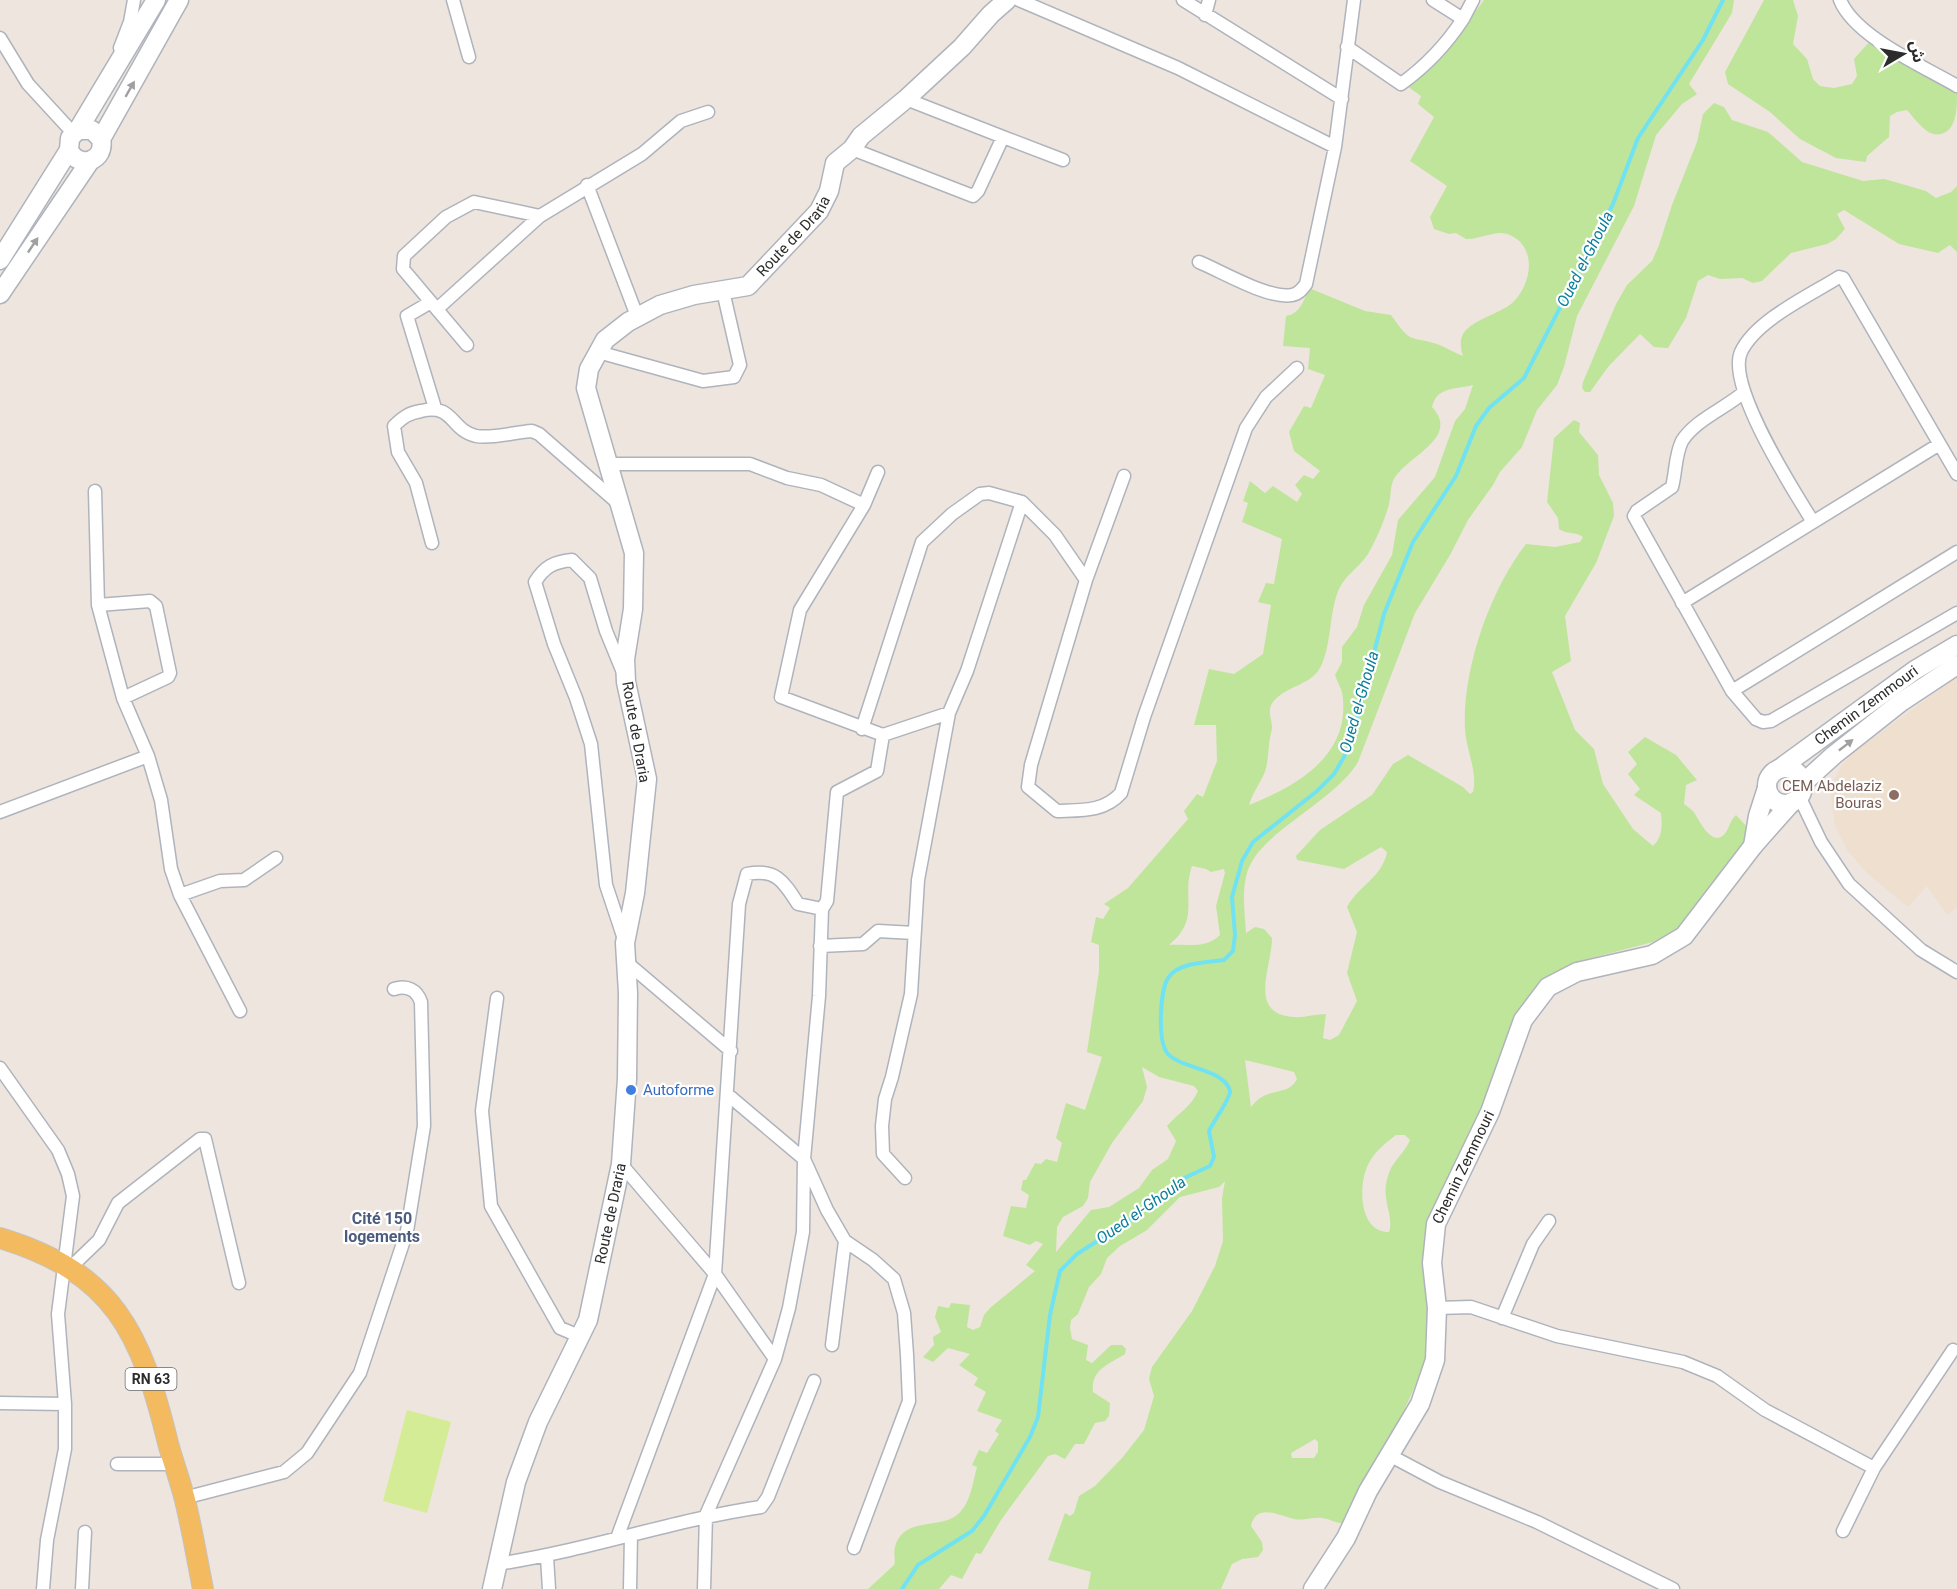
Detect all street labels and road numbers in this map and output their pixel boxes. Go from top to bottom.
street label: Route de Draria [753,193,834,280]
street label: Chemin Zemmouri [1811,662,1922,749]
street label: Route de Draria [618,680,654,784]
street label: Chemin Zemmouri [1428,1108,1498,1227]
street label: Route de Draria [591,1161,630,1266]
road number: RN 63 [126,1368,176,1390]

